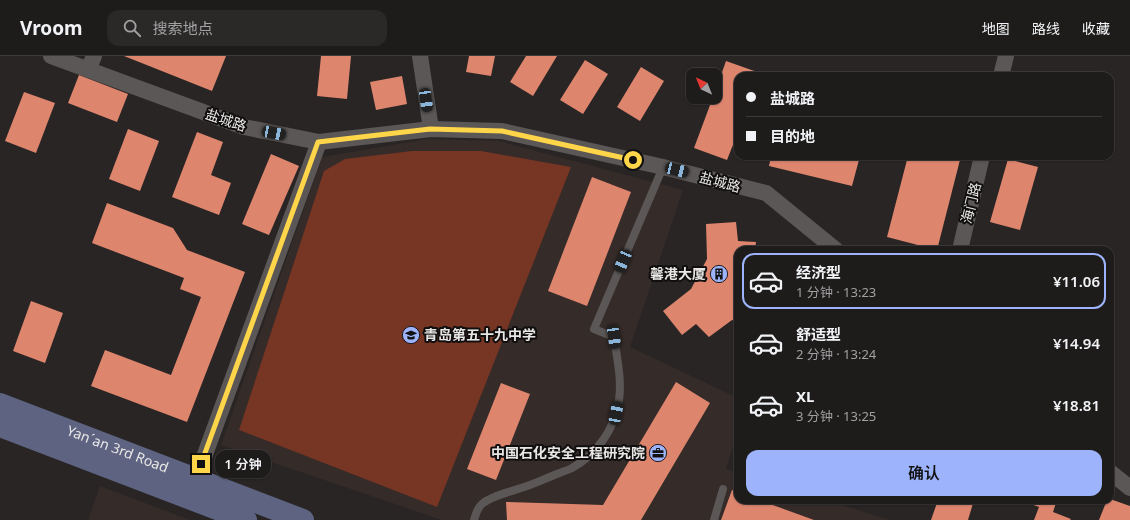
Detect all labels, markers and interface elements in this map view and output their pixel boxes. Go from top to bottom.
search box [107,10,387,46]
text: Vroom [20,15,83,41]
icon: search [121,17,143,39]
text: 搜索地点 [153,18,213,38]
text: 地图 [982,19,1010,38]
text: 路线 [1032,19,1060,38]
text: 收藏 [1082,19,1110,38]
north arrow [686,68,722,104]
map controls [686,68,722,104]
car [418,87,434,113]
text: 盐城路 [770,88,815,108]
street label: 盐城路 [203,104,249,135]
car [261,125,287,141]
text: 目的地 [770,126,815,146]
route start [624,151,642,169]
car [664,161,690,179]
street label: 盐城路 [697,167,743,196]
street label: 海门路 [956,180,985,226]
car [613,248,633,274]
text: 经济型 [796,262,841,282]
icon: car [748,263,784,299]
place label: 馨港大厦 [650,264,706,283]
building icon: 馨港大厦 [709,264,729,284]
text: ¥11.06 [1053,271,1100,291]
text: 1 分钟 · 13:23 [796,283,876,301]
car [606,324,622,350]
text: 舒适型 [796,324,841,344]
school or university icon: 青岛第五十九中学 [401,325,421,345]
place label: 青岛第五十九中学 [424,325,536,344]
icon: car [748,325,784,361]
text: ¥14.94 [1053,333,1100,353]
text: 2 分钟 · 13:24 [796,345,876,363]
text: XL [796,386,814,406]
icon: car [748,387,784,423]
text: ¥18.81 [1053,395,1100,415]
car [608,400,624,426]
text: 3 分钟 · 13:25 [796,407,876,425]
street label: Yan´an 3rd Road [64,421,171,477]
place label: 中国石化安全工程研究院 [491,443,645,462]
office icon: 中国石化安全工程研究院 [648,443,668,463]
callout: 1 分钟 [215,450,271,478]
button: 确认 [746,450,1102,496]
route end [192,455,210,473]
text: 1 分钟 [225,455,261,473]

